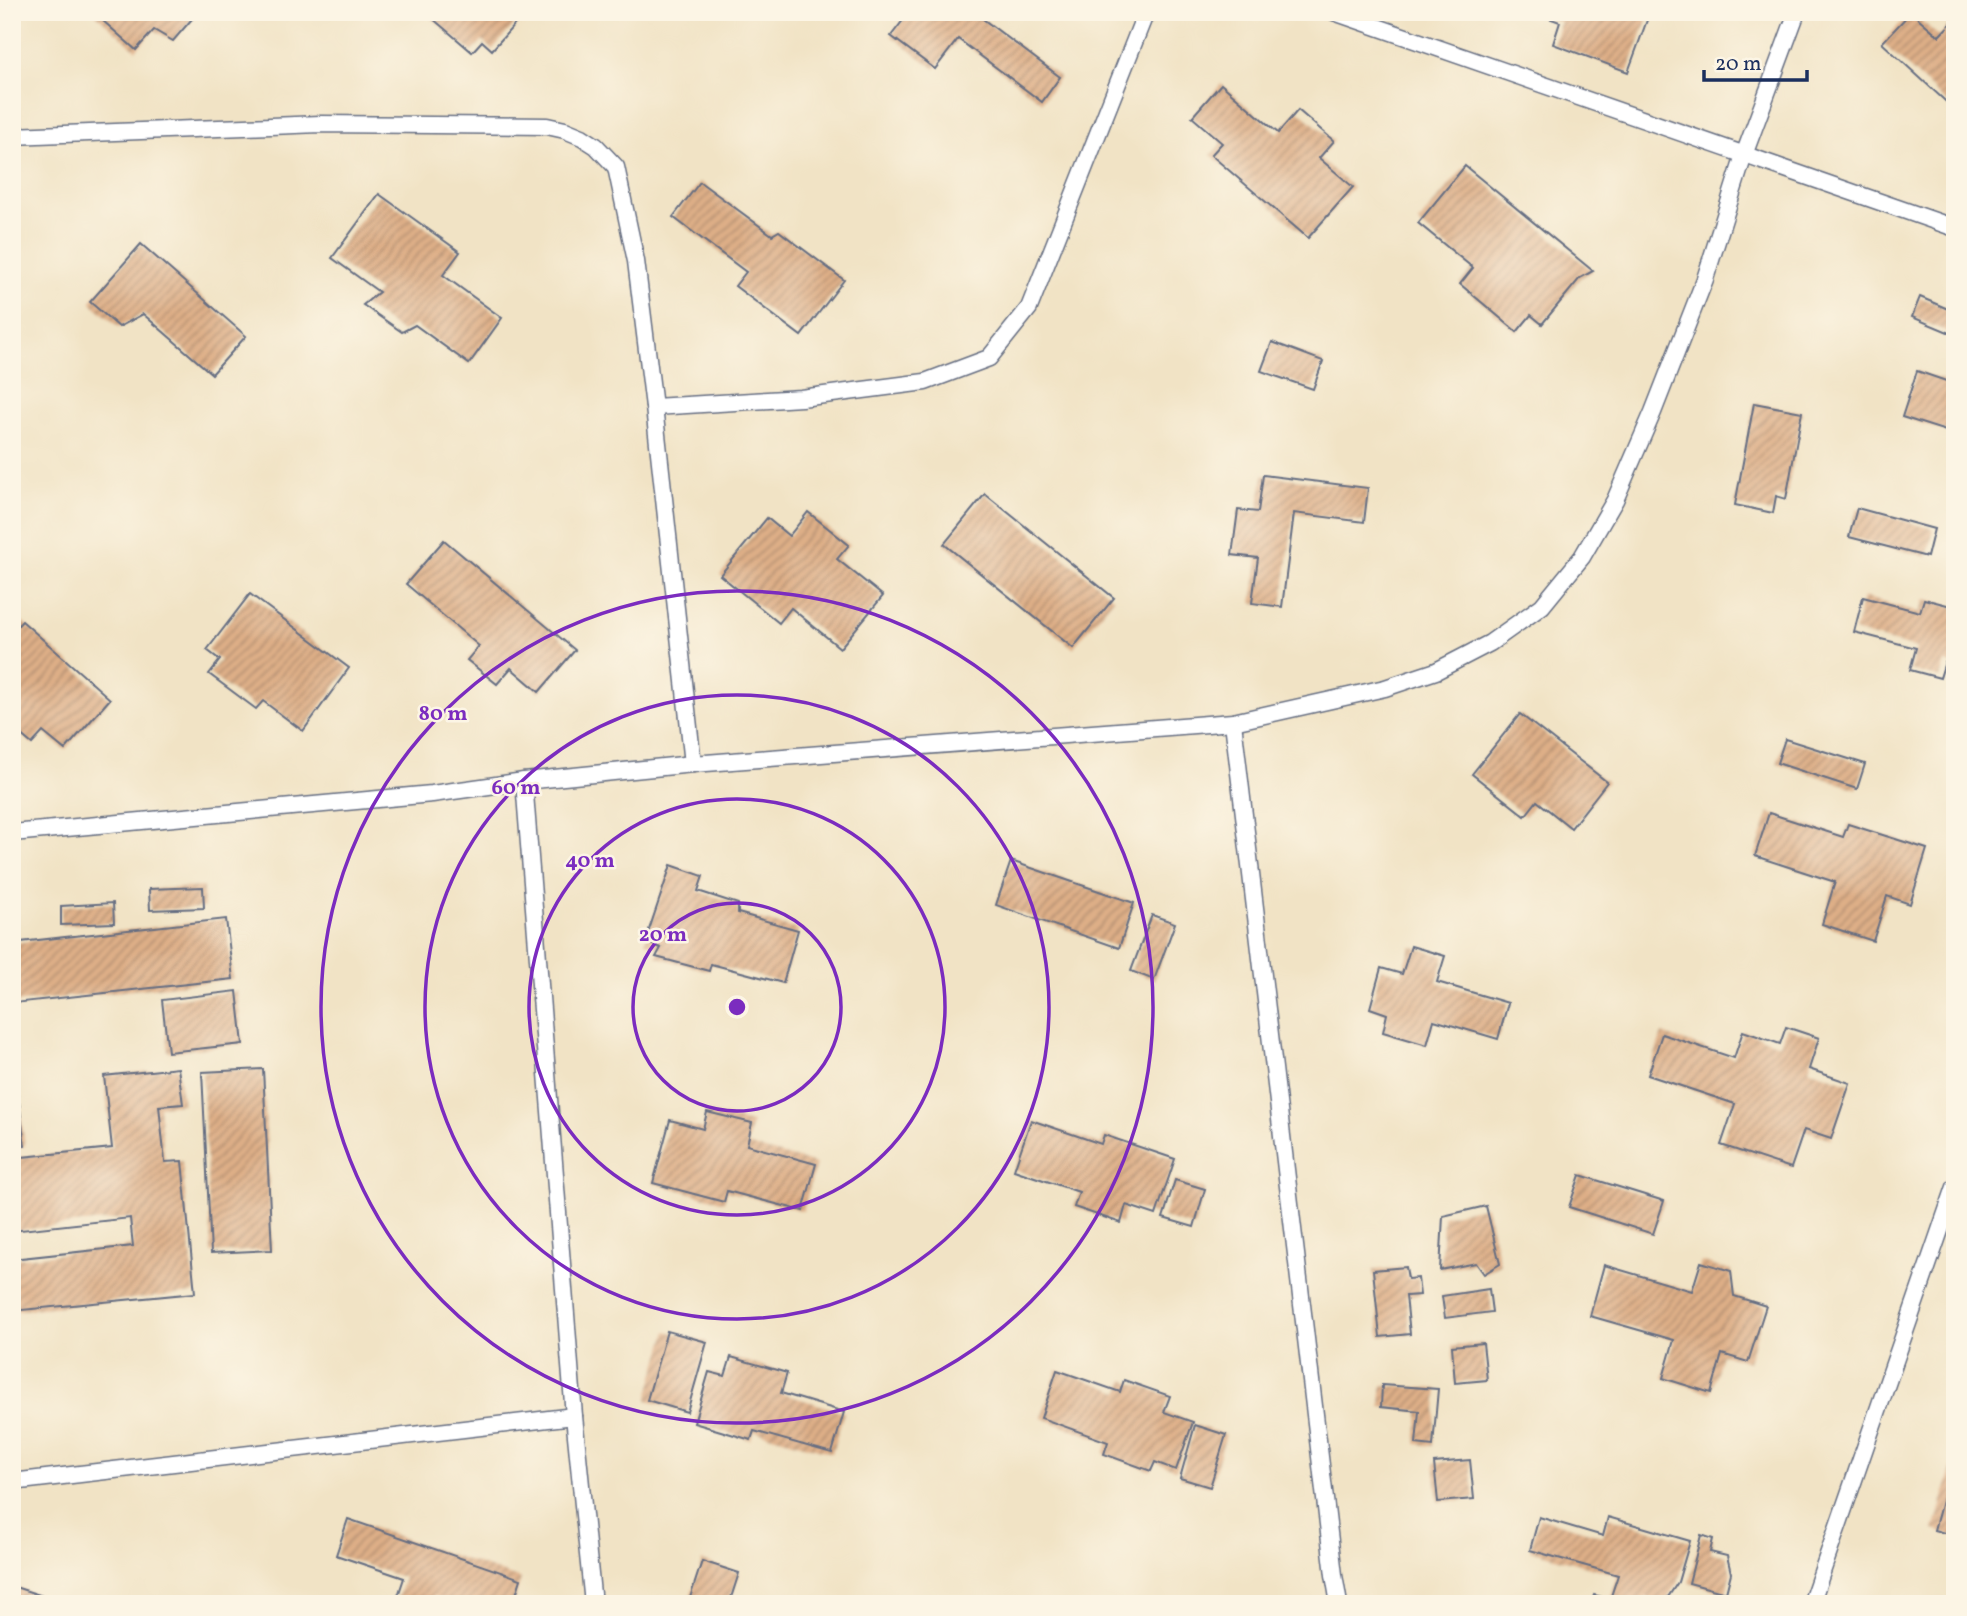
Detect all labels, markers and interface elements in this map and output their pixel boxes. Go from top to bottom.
scale bar [1704,38,1808,82]
text: 20 m [1715,50,1761,79]
text: 80 m [419,700,467,729]
text: 60 m [492,774,540,803]
text: 40 m [565,847,615,876]
text: 20 m [639,921,687,950]
centre of rings [725,995,749,1019]

